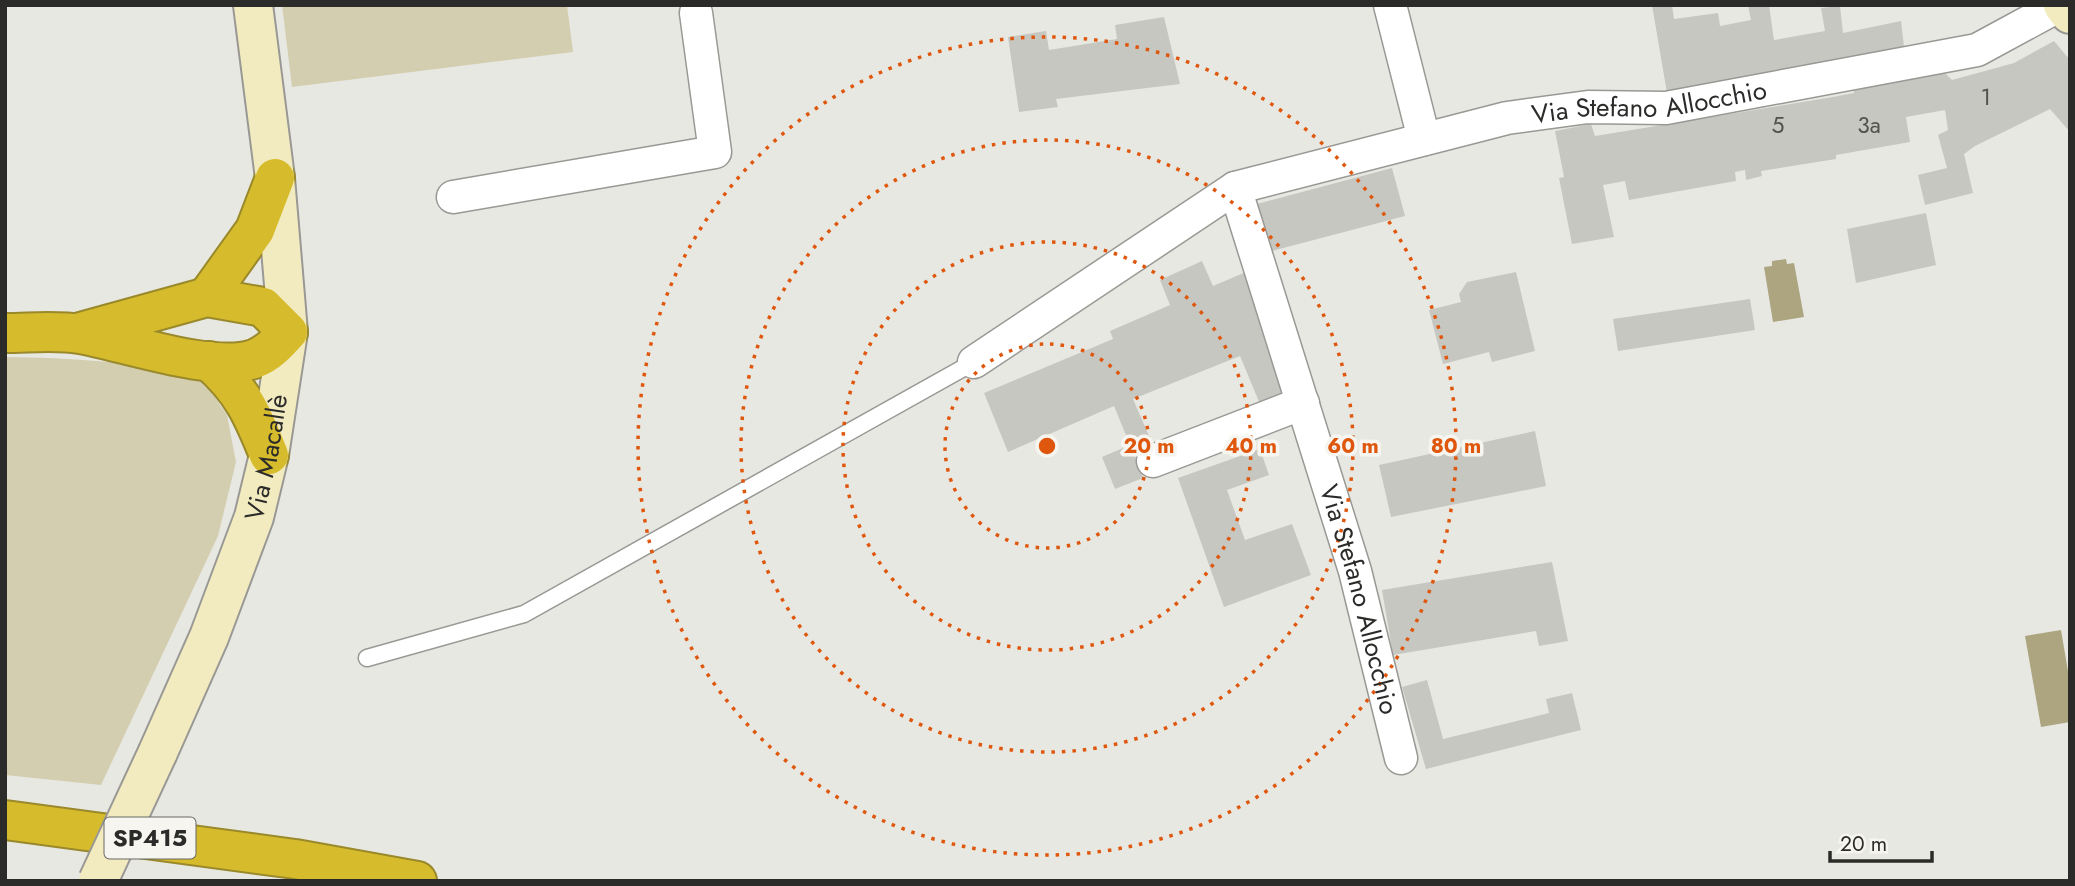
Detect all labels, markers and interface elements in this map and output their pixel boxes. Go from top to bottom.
street label: Via Stefano Allocchio [1529,71,1770,133]
house number: 1 [1981,80,1991,114]
house number: 5 [1772,108,1785,142]
house number: 3a [1857,108,1881,142]
street label: Via Macallè [235,391,297,524]
text: 20 m [1123,431,1175,461]
text: 40 m [1225,431,1277,461]
text: 60 m [1327,431,1379,461]
text: 80 m [1431,431,1481,461]
centre of rings [1035,434,1059,458]
street label: Via Stefano Allocchio [1310,480,1409,718]
road number: SP415 [104,818,196,858]
scale bar [1830,820,1932,864]
text: 20 m [1840,829,1887,859]

